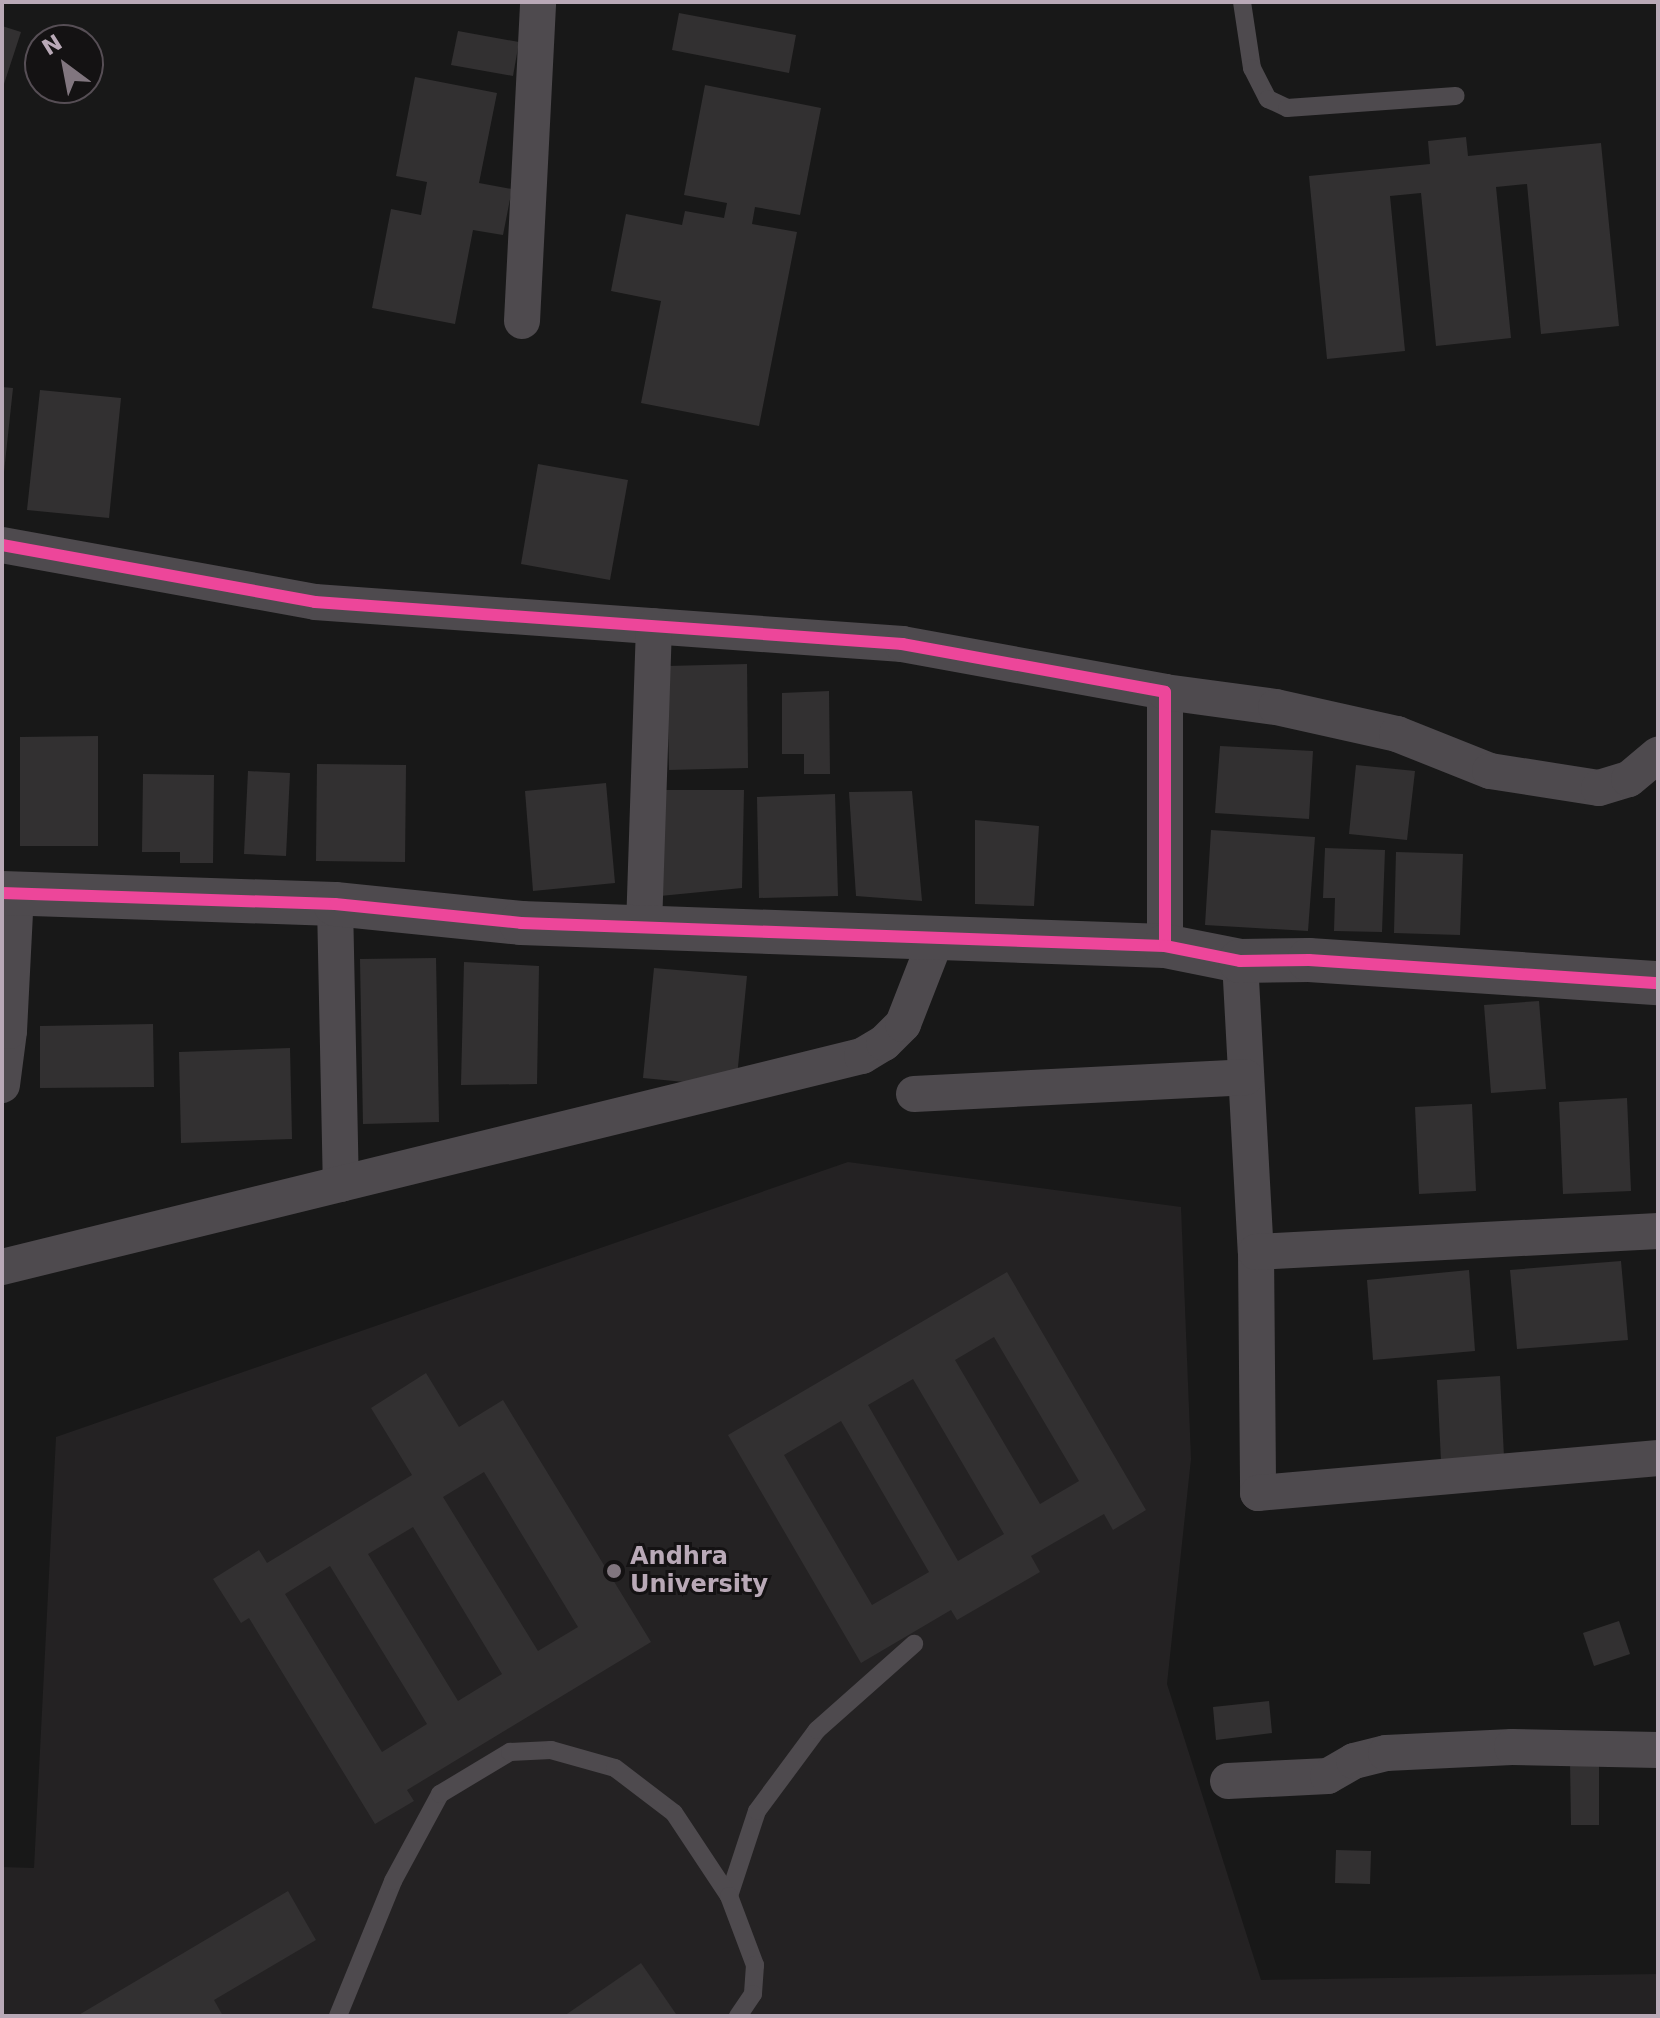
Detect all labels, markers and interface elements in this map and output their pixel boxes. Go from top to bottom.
north arrow [24,24,104,104]
text: N [38,29,67,60]
place label: Andhra University [630,1543,768,1599]
marker: Andhra University [605,1562,623,1580]

